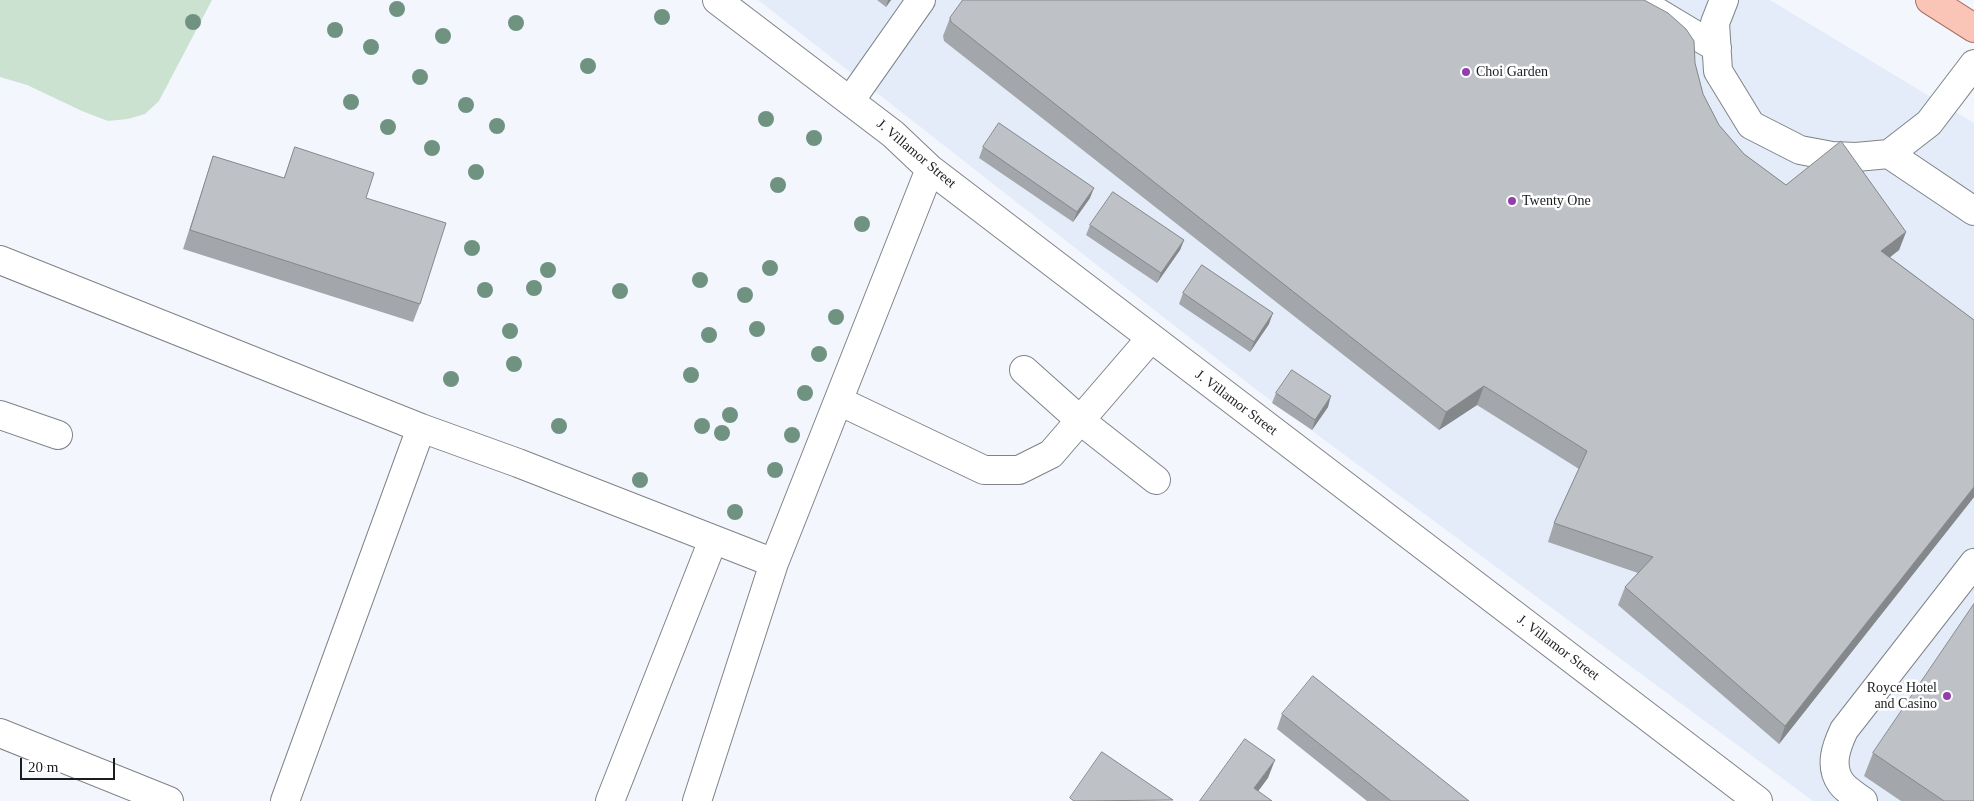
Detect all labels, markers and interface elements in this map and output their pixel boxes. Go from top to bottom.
place label: Choi Garden [1476,64,1548,80]
marker: Choi Garden [1460,66,1472,78]
street label: J. Villamor Street [873,116,959,192]
place label: Twenty One [1522,193,1591,209]
marker: Twenty One [1506,195,1518,207]
street label: J. Villamor Street [1192,367,1280,439]
street label: J. Villamor Street [1514,612,1602,684]
place label: Royce Hotel and Casino [1867,680,1937,712]
marker: Royce Hotel and Casino [1941,690,1953,702]
scale bar [22,748,118,780]
text: 20 m [28,759,58,775]

